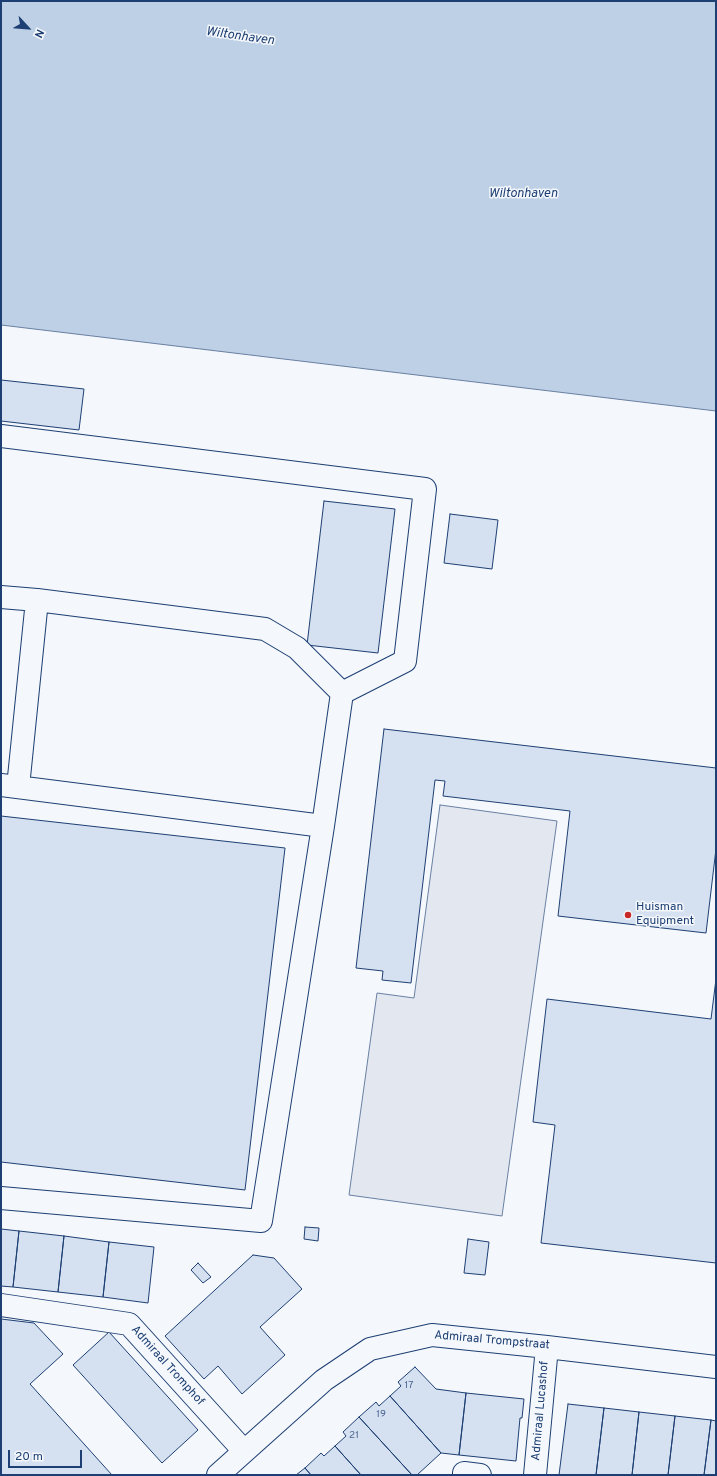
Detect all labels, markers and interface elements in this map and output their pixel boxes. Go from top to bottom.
north arrow [8,8,48,48]
water label: Wiltonhaven [205,24,275,50]
text: N [31,27,47,40]
water label: Wiltonhaven [489,186,557,202]
place label: Huisman Equipment [636,901,694,929]
marker: Huisman Equipment [623,910,633,920]
street label: Admiraal Tromphof [127,1323,207,1409]
street label: Admiraal Trompstraat [434,1329,550,1353]
street label: Admiraal Lucashof [529,1361,553,1461]
house number: 17 [405,1380,413,1392]
house number: 19 [376,1409,386,1421]
house number: 21 [349,1430,359,1442]
scale bar [10,1442,84,1468]
text: 20 m [15,1449,43,1465]

